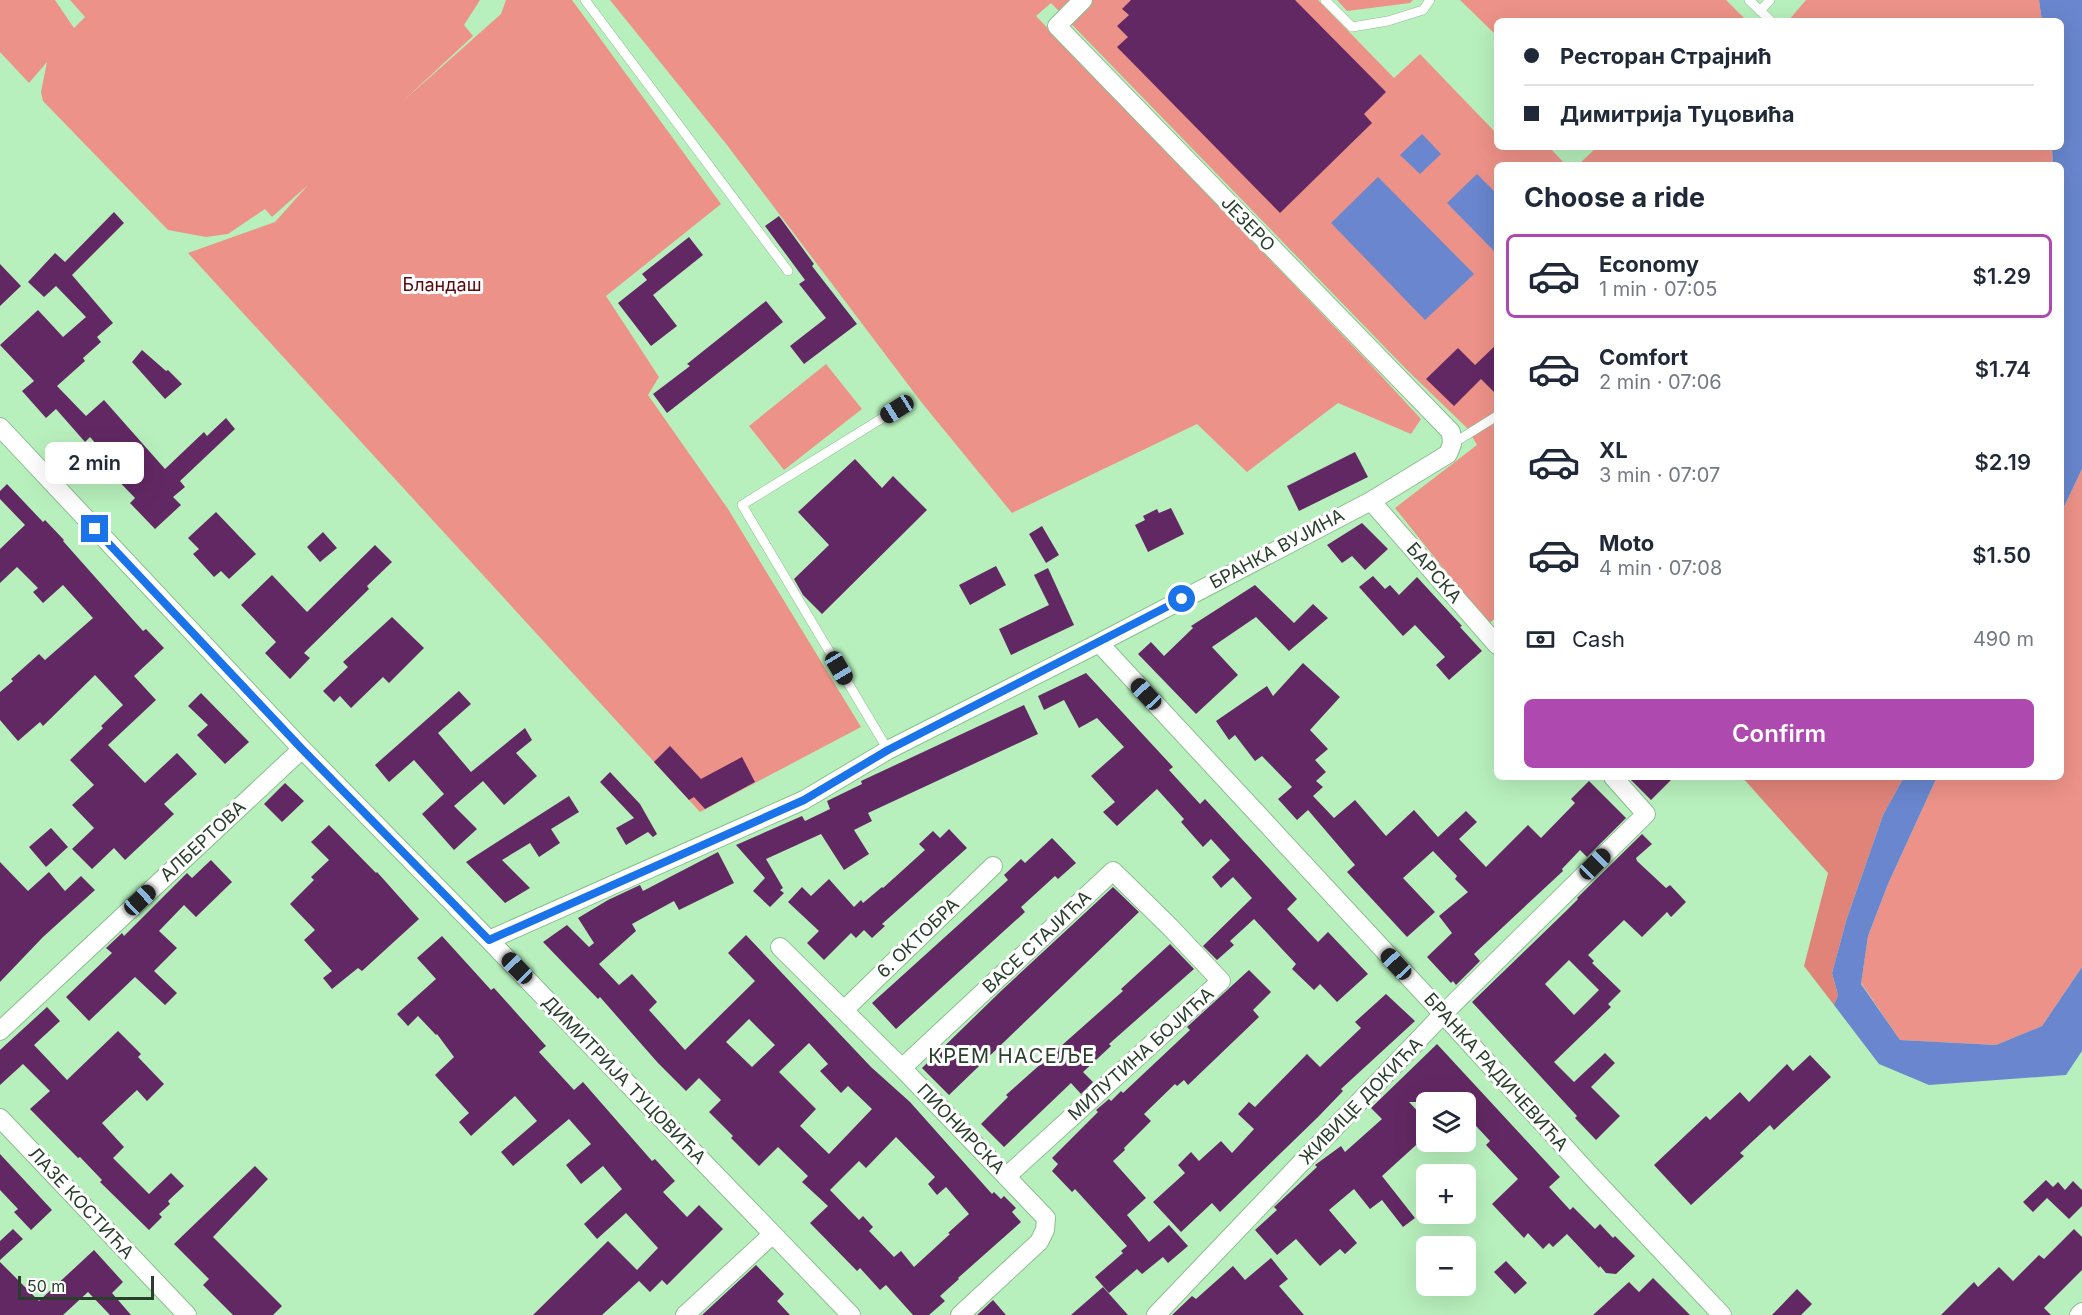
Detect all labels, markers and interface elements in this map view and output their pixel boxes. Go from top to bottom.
text: Ресторан Страјнић [1560,43,1772,69]
text: Димитрија Туцовића [1560,101,1795,127]
text: Choose a ride [1524,181,1705,214]
street label: ЈЕЗЕРО [1217,192,1280,256]
icon: car [1527,249,1581,303]
text: Economy [1599,251,1699,277]
text: $1.29 [1973,263,2031,289]
park label: Бландаш [403,274,481,295]
text: 1 min · 07:05 [1599,277,1717,301]
icon: car [1527,342,1581,396]
text: Comfort [1599,344,1688,370]
text: $1.74 [1975,356,2031,382]
text: 2 min · 07:06 [1599,370,1722,394]
car [877,392,917,426]
icon: car [1527,435,1581,489]
text: XL [1599,437,1628,463]
callout: 2 min [46,442,144,484]
text: $2.19 [1975,449,2031,475]
text: 2 min [68,451,121,475]
text: 3 min · 07:07 [1599,463,1720,487]
street label: БРАНКА ВУЈИНА [1206,504,1348,593]
route end [81,515,108,542]
icon: car [1527,528,1581,582]
text: Moto [1599,530,1654,556]
street label: БАРСКА [1402,538,1466,607]
text: $1.50 [1972,542,2031,568]
text: 4 min · 07:08 [1599,556,1722,580]
route start [1168,585,1195,612]
icon: cash [1524,623,1557,656]
text: Cash [1572,626,1625,652]
text: 490 m [1973,627,2034,651]
car [822,648,856,688]
car [1127,675,1165,713]
button: Confirm [1524,699,2034,768]
street label: АЛБЕРТОВА [156,796,250,885]
car [1576,845,1614,883]
car [121,881,159,919]
street label: ВАСЕ СТАЈИЋА [978,886,1095,997]
street label: 6. ОКТОБРА [872,893,963,982]
car [1377,945,1415,983]
car [498,949,536,987]
street label: МИЛУТИНА БОЈИЋА [1064,983,1218,1125]
street label: БРАНКА РАДИЧЕВИЋА [1420,988,1573,1155]
street label: ДИМИТРИЈА ТУЦОВИЋА [538,991,710,1168]
street label: ЖИВИЦЕ ДОКИЋА [1295,1033,1426,1168]
district label: КРЕМ НАСЕЉЕ [928,1044,1096,1068]
street label: ПИОНИРСКА [913,1079,1009,1178]
map controls [1416,1092,1476,1296]
button: layers [1416,1092,1476,1152]
street label: ЛАЗЕ КОСТИЋА [24,1143,138,1263]
button: + [1416,1164,1476,1224]
button: − [1416,1236,1476,1296]
scale bar [18,1273,154,1300]
text: 50 m [27,1276,65,1296]

